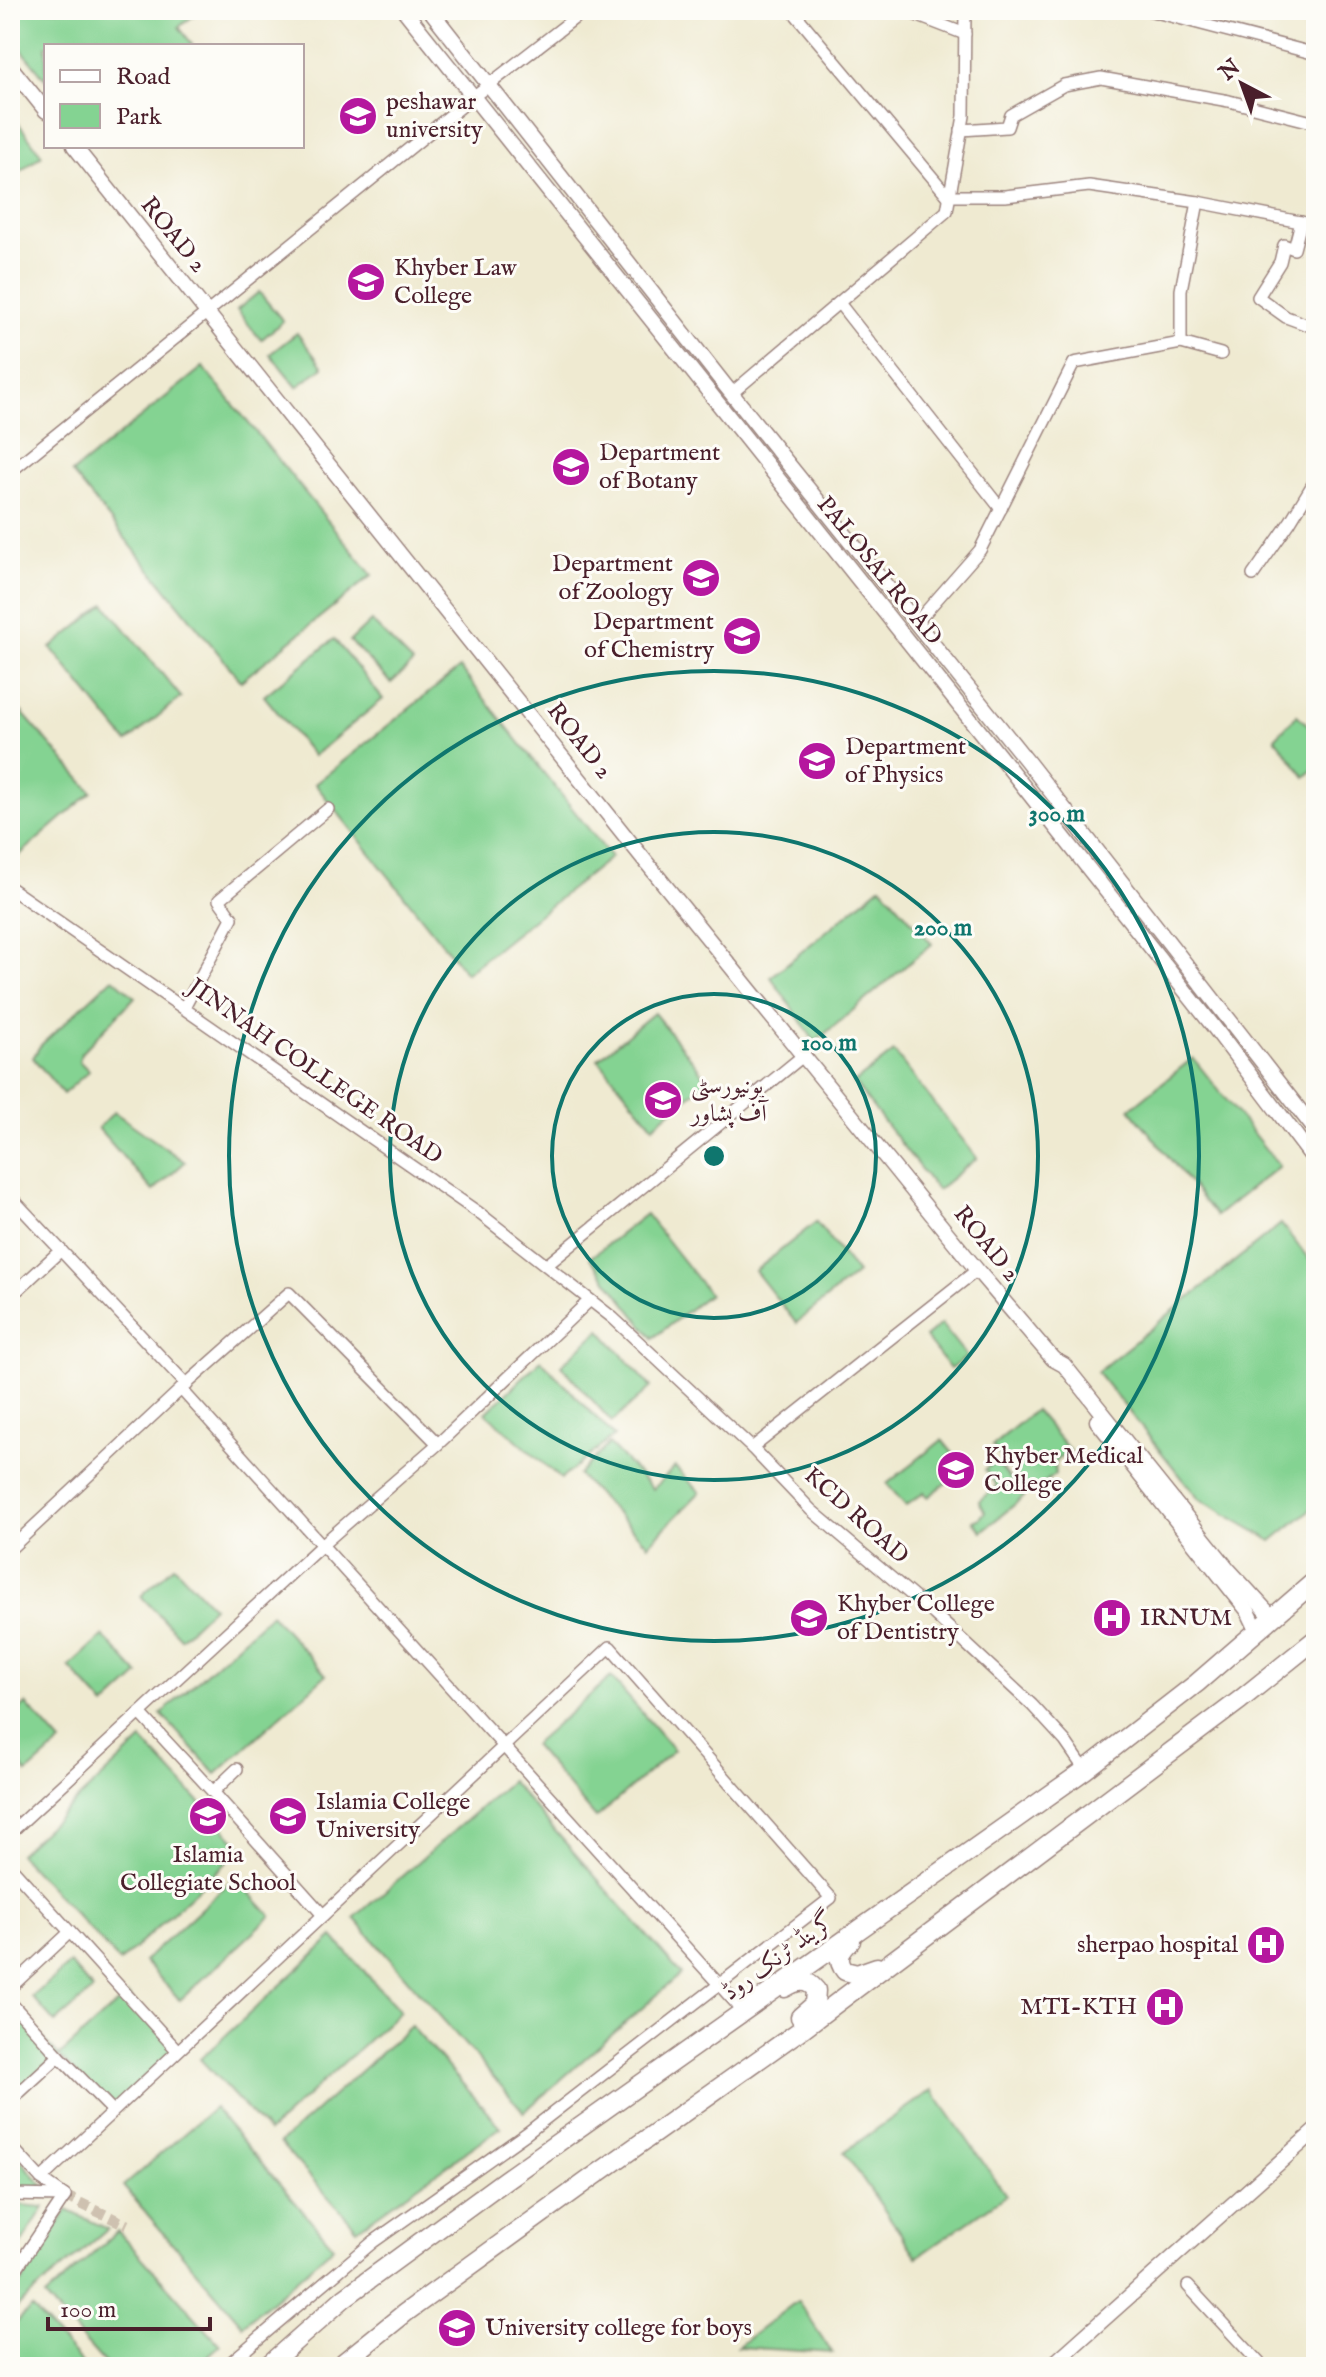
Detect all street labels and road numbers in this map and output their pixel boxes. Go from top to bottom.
street label: ROAD 2 [133,191,213,279]
street label: PALOSAI ROAD [809,490,949,652]
street label: ROAD 2 [539,696,619,786]
street label: JINNAH COLLEGE ROAD [179,970,449,1172]
street label: ROAD 2 [946,1200,1026,1288]
street label: KCD ROAD [797,1461,915,1571]
street label: گرینڈ ٹرنک روڈ [715,1904,841,2008]

